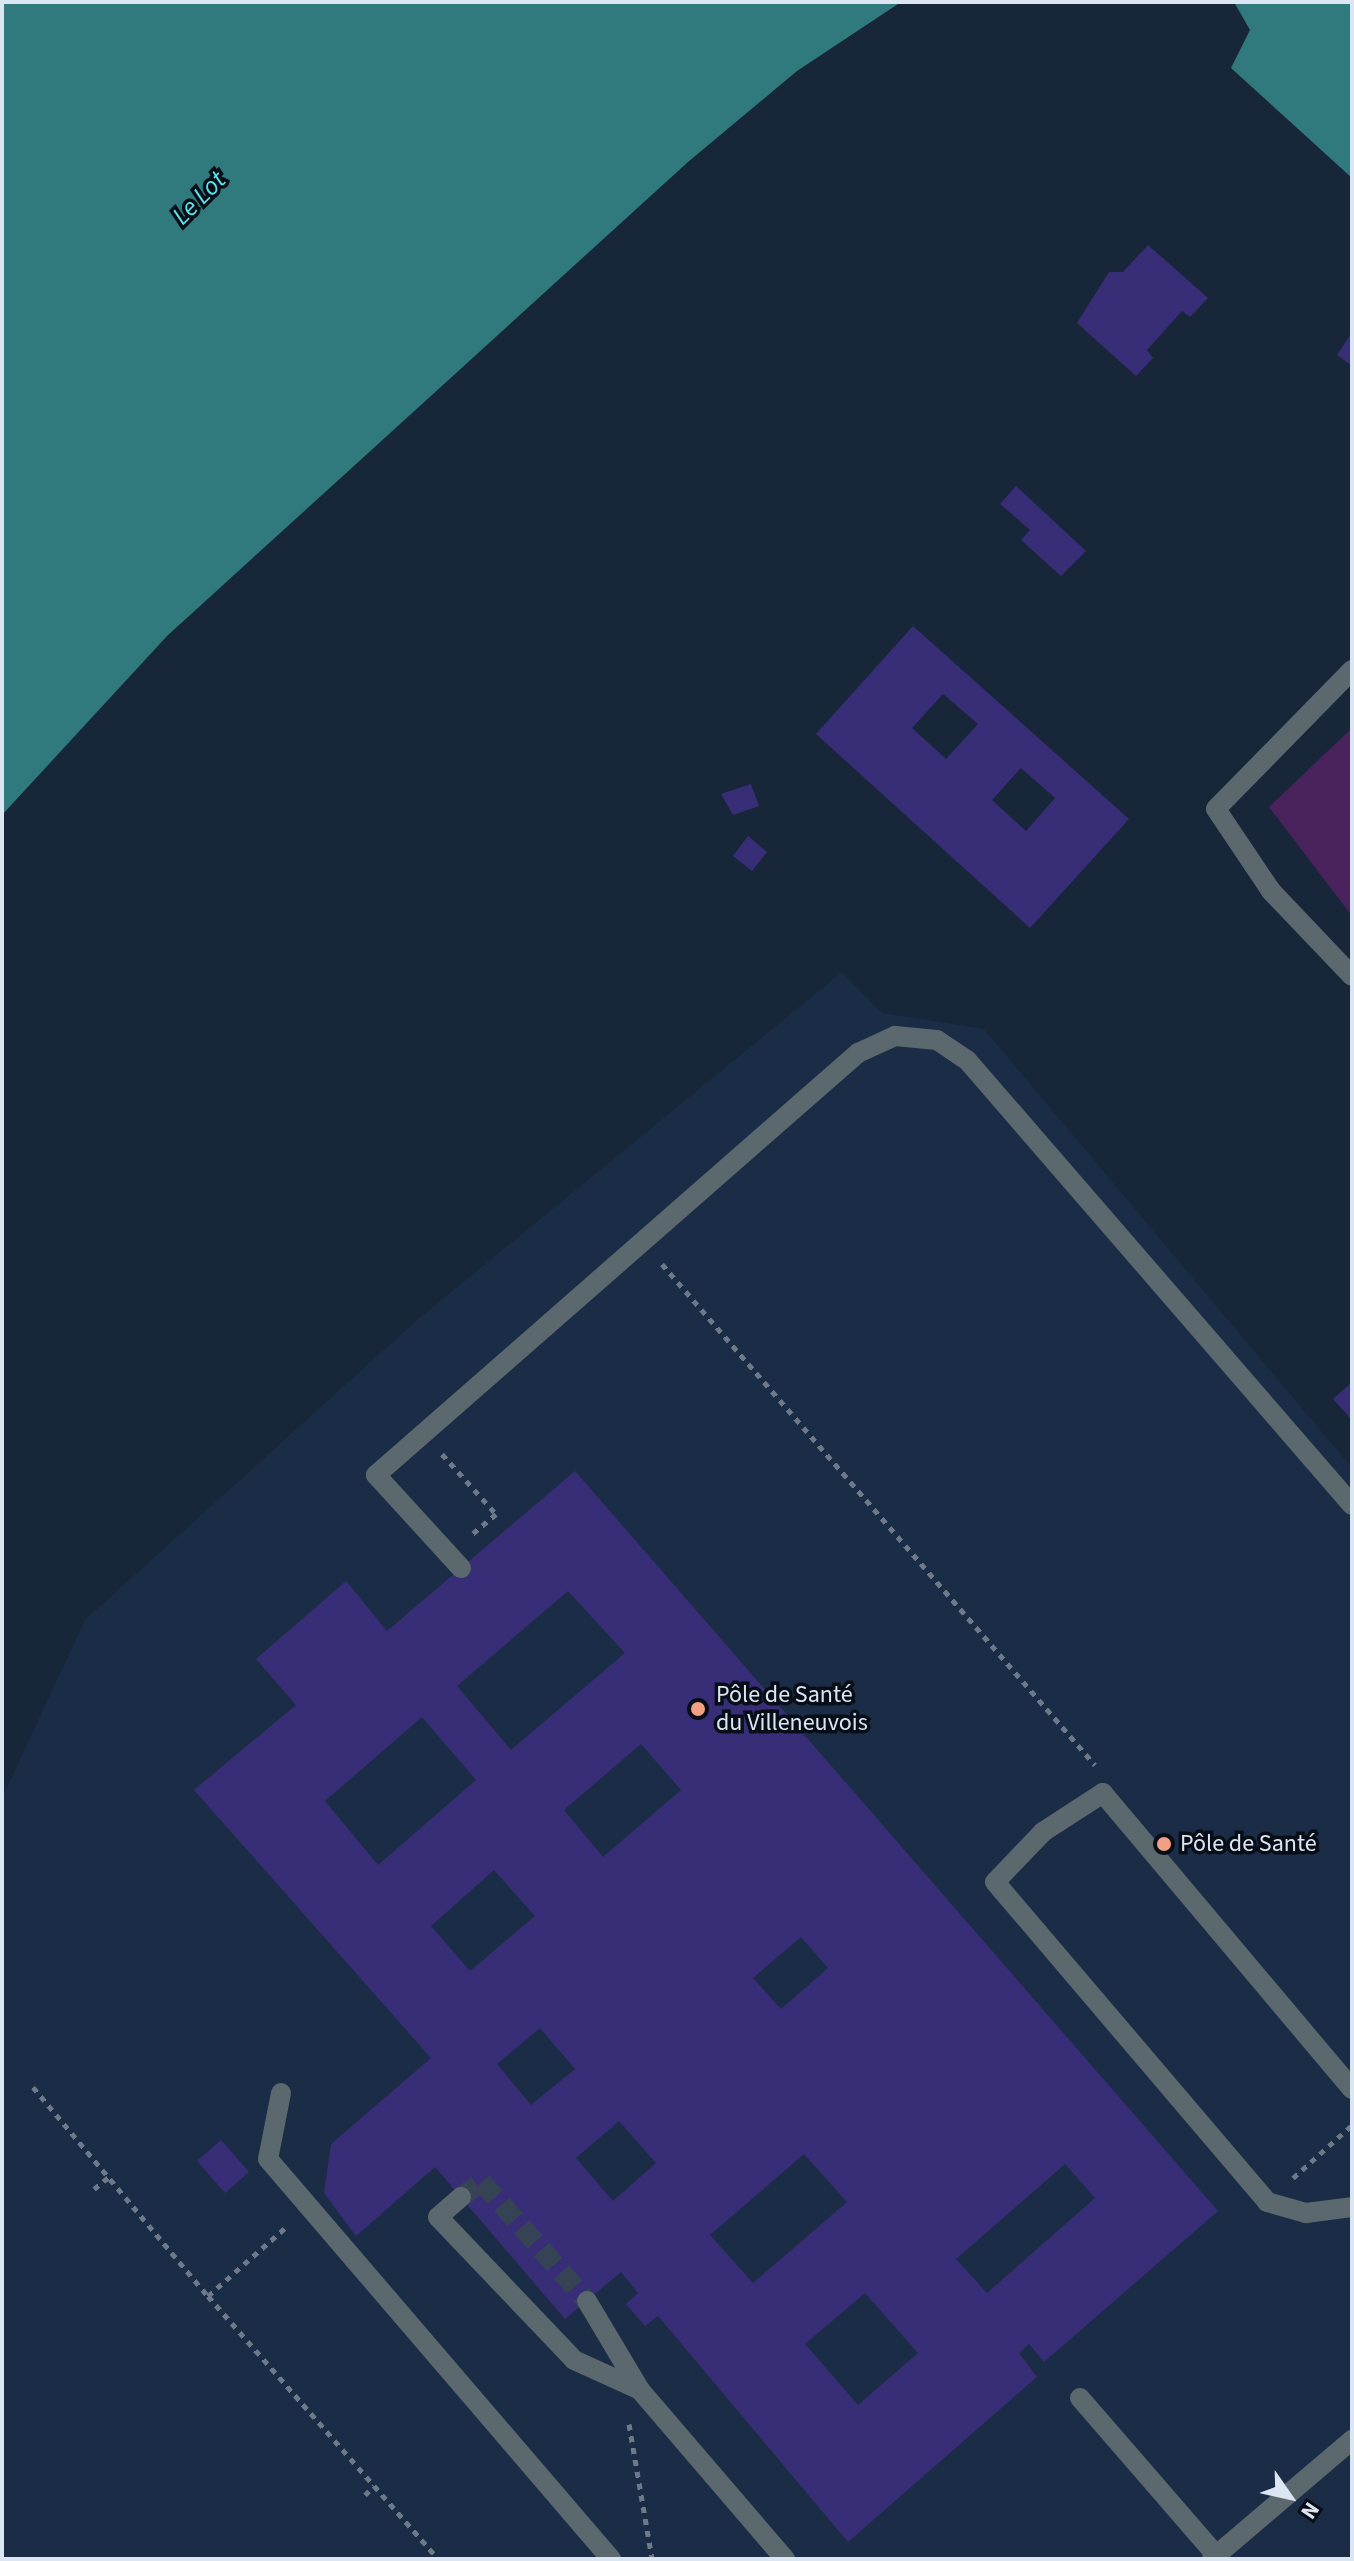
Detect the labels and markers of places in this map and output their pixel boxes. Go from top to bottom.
place label: Pôle de Santé du Villeneuvois [716,1681,868,1737]
marker: Pôle de Santé du Villeneuvois [687,1698,709,1720]
place label: Pôle de Santé [1180,1830,1317,1858]
marker: Pôle de Santé [1155,1835,1173,1853]

